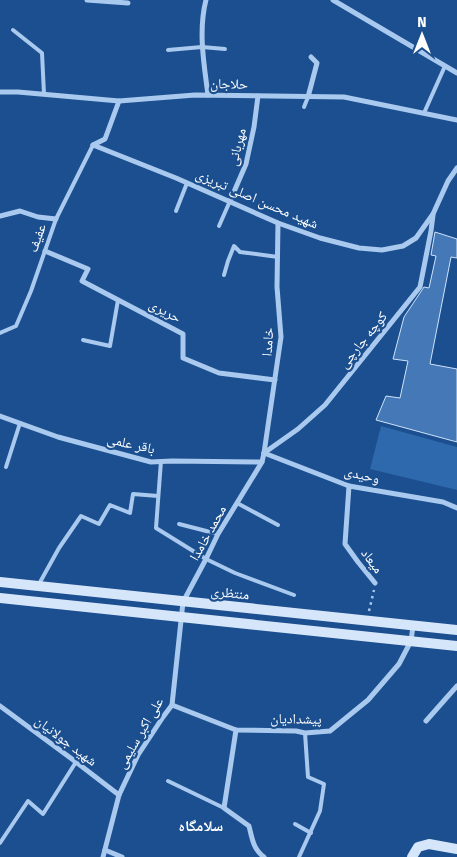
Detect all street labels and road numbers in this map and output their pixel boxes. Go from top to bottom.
street label: حلاجان [210,75,248,93]
street label: مهربانی [224,126,250,168]
street label: شهید محسن اصلی تبریزی [193,165,321,233]
street label: عفیف [24,222,50,254]
street label: حریری [146,296,184,326]
street label: کوچه جارچی [335,308,391,372]
street label: خامدا [259,327,277,357]
street label: باقر علمی [105,430,157,458]
street label: وحیدی [343,463,381,487]
street label: محمد خامدا [186,502,230,564]
street label: میعاد [357,545,387,577]
street label: منتظری [210,583,250,603]
street label: علی اکبر سلیمی [113,694,167,772]
street label: پیشدادیان [270,710,322,728]
street label: شهید جولانیان [32,712,100,770]

